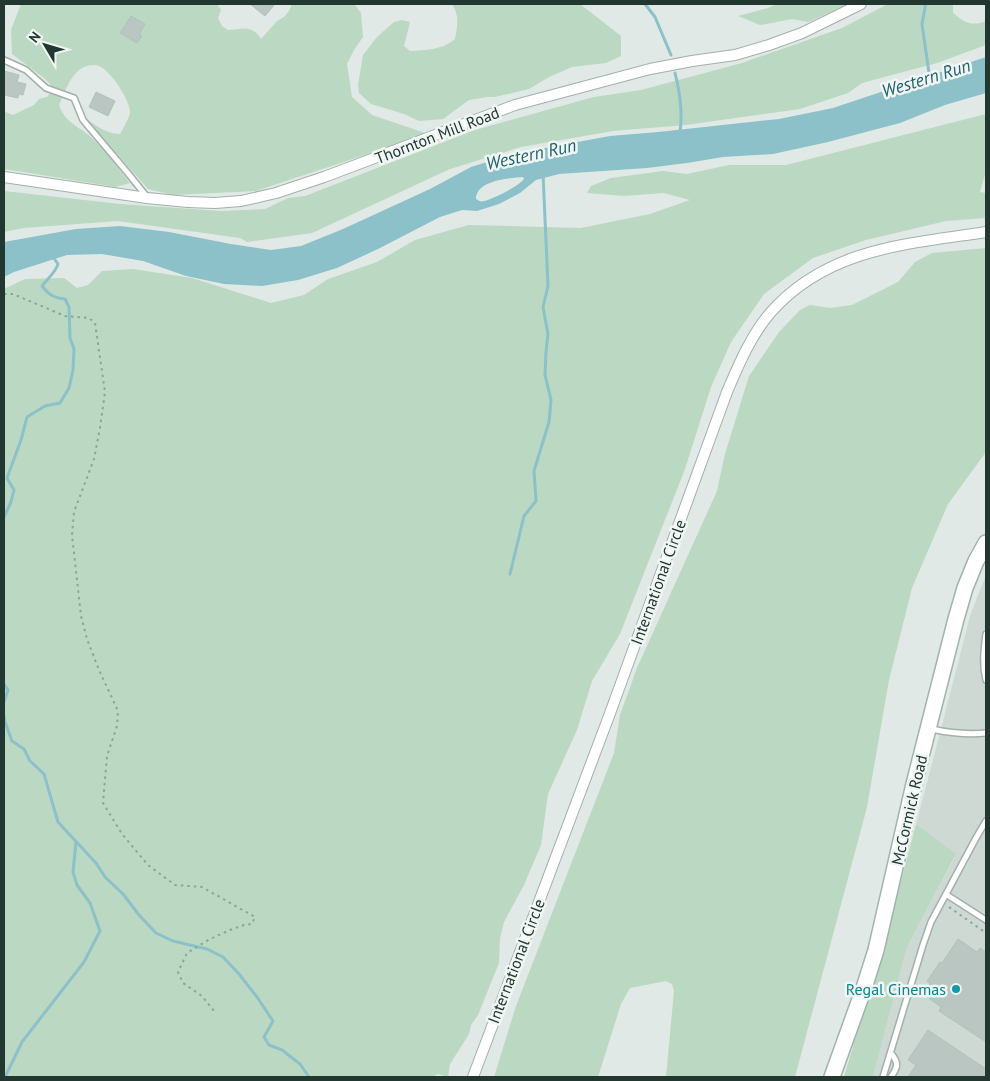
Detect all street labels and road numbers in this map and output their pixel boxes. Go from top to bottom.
street label: Thornton Mill Road [372,102,502,168]
street label: International Circle [626,517,690,647]
street label: McCormick Road [887,753,931,867]
street label: International Circle [483,896,549,1026]

